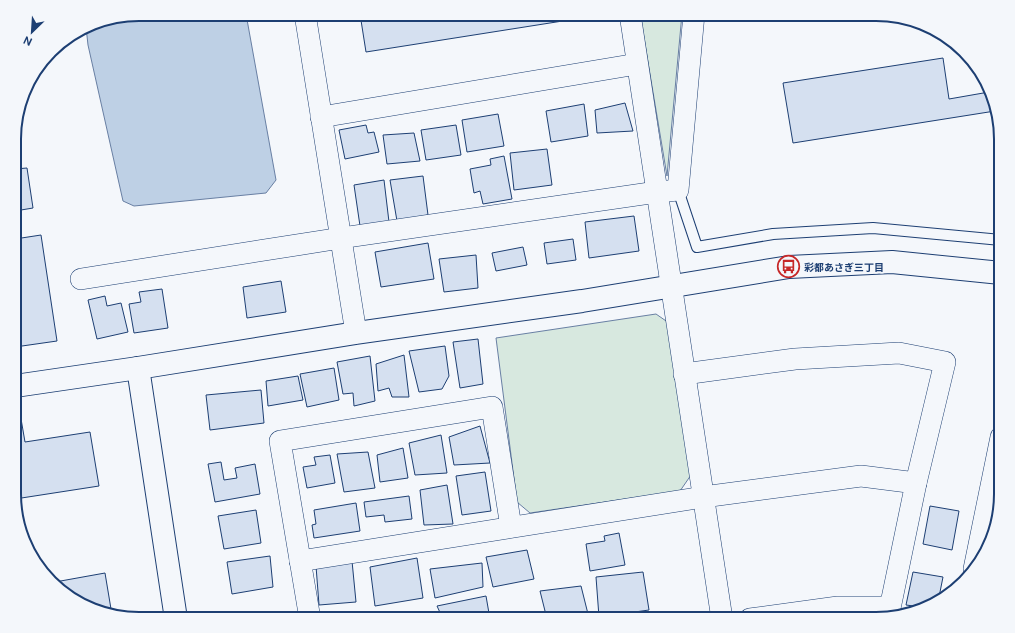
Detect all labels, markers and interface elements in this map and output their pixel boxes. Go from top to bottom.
north arrow [12,12,52,52]
text: N [21,33,34,49]
bus stop icon: 彩都あさぎ三丁目 [776,254,802,280]
place label: 彩都あさぎ三丁目 [804,261,884,274]

